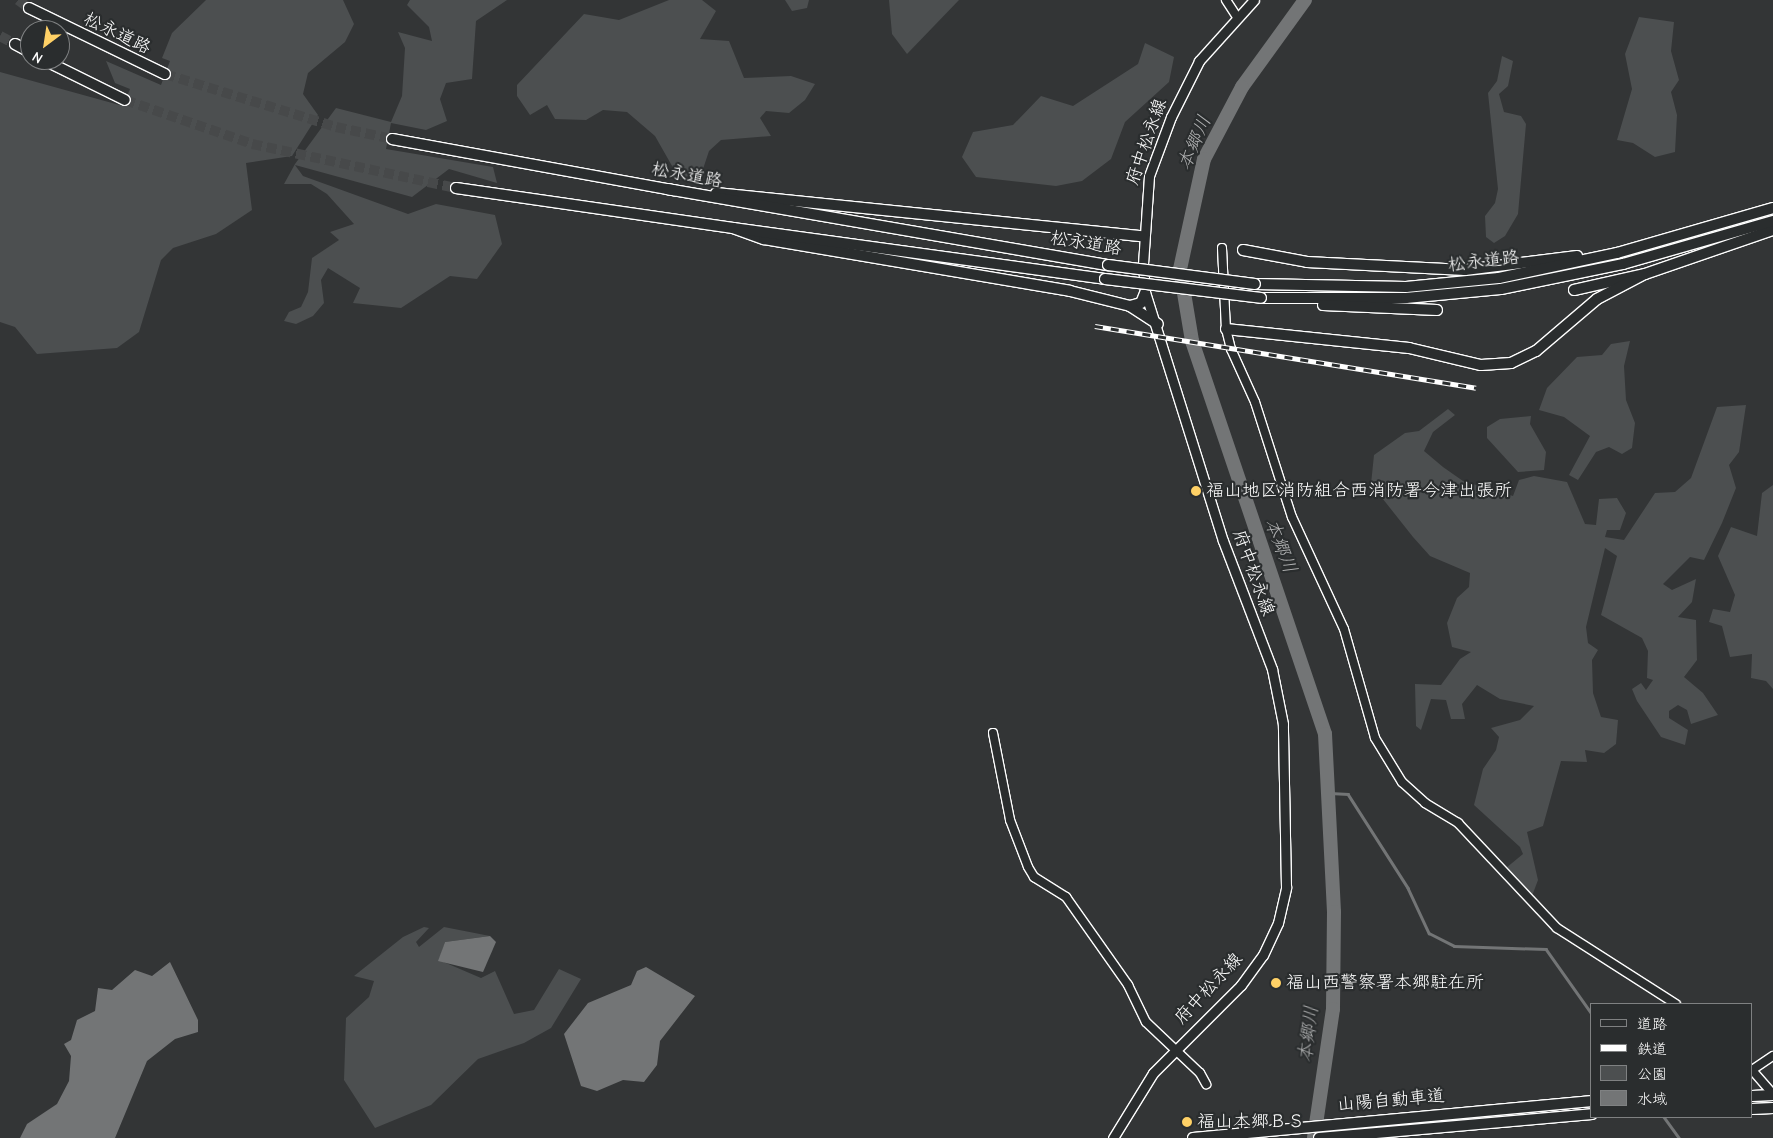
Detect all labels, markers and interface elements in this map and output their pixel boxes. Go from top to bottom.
street label: 松永道路 [80,9,154,59]
north arrow [20,20,70,70]
text: N [29,48,46,67]
street label: 府中松永線 [1122,96,1172,188]
water label: 本郷川 [1173,112,1217,174]
street label: 松永道路 [650,159,724,193]
street label: 松永道路 [1049,228,1123,260]
street label: 松永道路 [1447,247,1521,277]
place label: 福山地区消防組合西消防署今津出張所 [1206,480,1512,502]
marker: 福山地区消防組合西消防署今津出張所 [1190,485,1202,497]
water label: 本郷川 [1259,515,1301,577]
street label: 府中松永線 [1227,527,1279,619]
street label: 府中松永線 [1170,949,1248,1029]
place label: 福山西警察署本郷駐在所 [1286,972,1484,994]
marker: 福山西警察署本郷駐在所 [1270,977,1282,989]
legend [1590,1003,1753,1118]
water label: 本郷川 [1294,1004,1324,1064]
text: 道路 [1637,1015,1667,1033]
text: 鉄道 [1637,1040,1667,1058]
text: 公園 [1637,1065,1667,1083]
street label: 山陽自動車道 [1336,1086,1446,1116]
text: 水域 [1637,1090,1667,1108]
place label: 福山本郷ＢＳ [1197,1111,1305,1133]
marker: 福山本郷ＢＳ [1181,1116,1193,1128]

